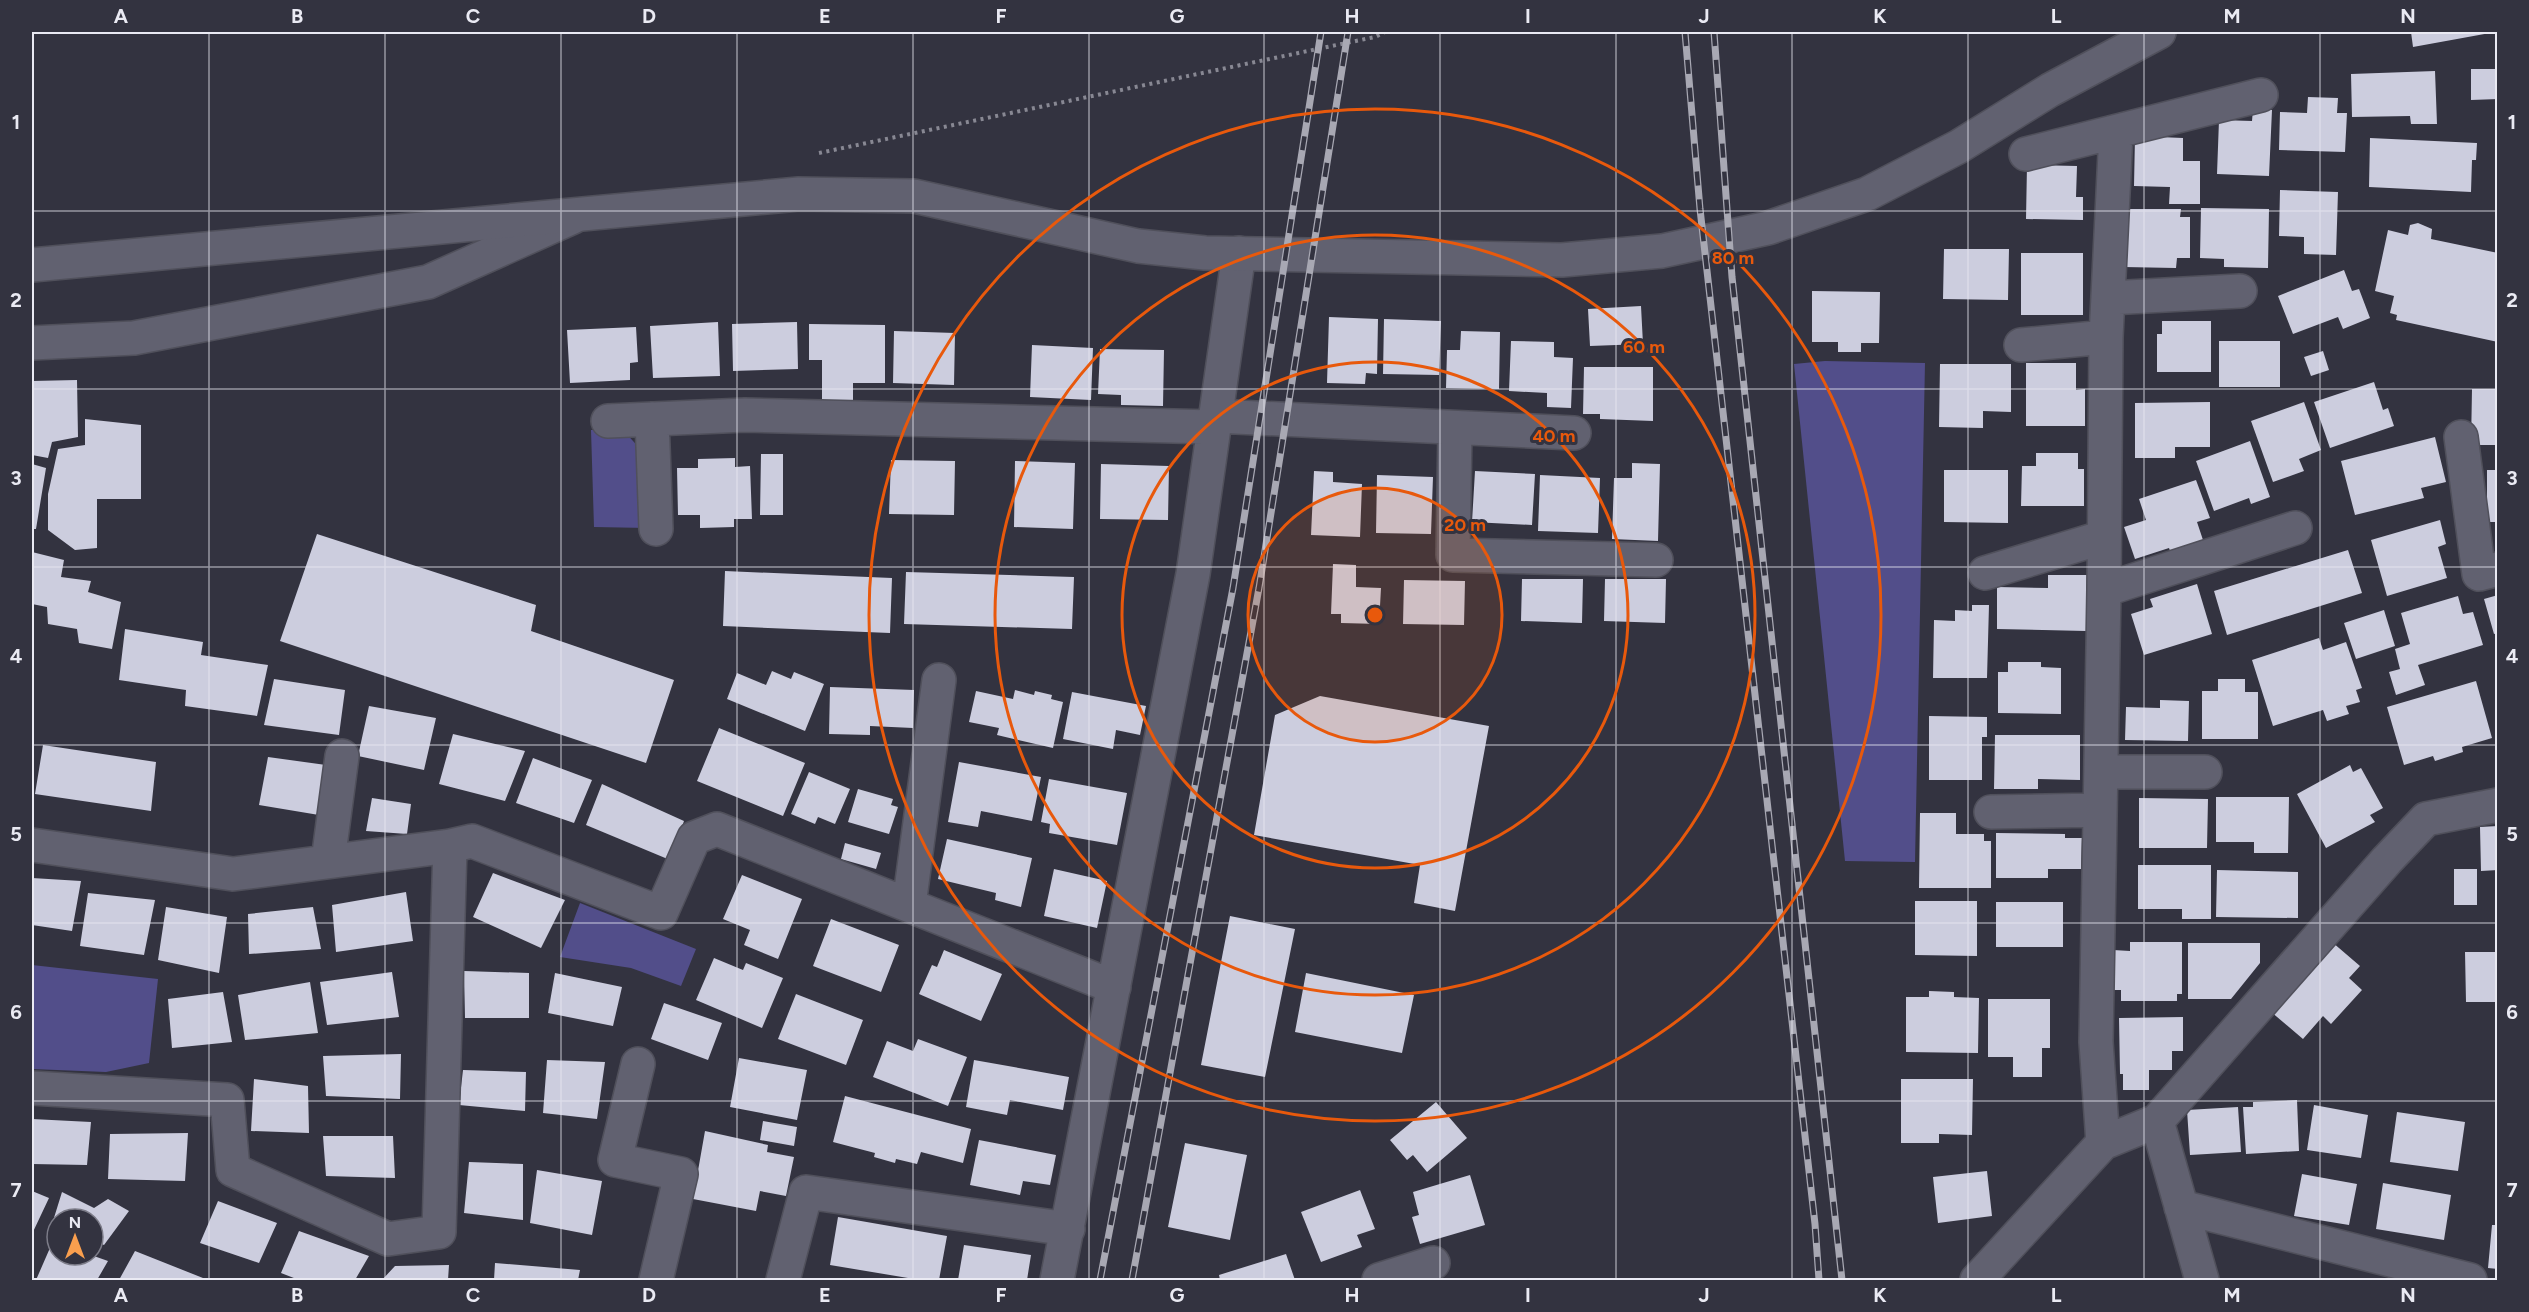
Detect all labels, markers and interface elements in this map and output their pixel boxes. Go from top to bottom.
text: A [114,4,129,28]
text: B [291,4,303,28]
text: C [466,4,480,28]
text: D [642,4,656,28]
text: E [819,4,831,28]
text: F [995,4,1007,28]
text: G [1170,4,1185,28]
text: H [1345,4,1360,28]
text: I [1525,4,1531,28]
text: J [1698,4,1710,28]
text: K [1873,4,1887,28]
text: L [2051,4,2062,28]
text: M [2223,4,2241,28]
text: N [2400,4,2416,28]
text: 1 [12,110,20,134]
text: 1 [2508,110,2516,134]
text: 80 m [1712,247,1754,269]
text: 2 [10,288,22,312]
text: 2 [2506,288,2518,312]
text: 60 m [1623,336,1665,358]
text: 40 m [1532,425,1576,447]
text: 3 [10,466,22,490]
text: 3 [2506,466,2518,490]
text: 20 m [1444,514,1486,536]
centre of rings [1365,605,1385,625]
text: 4 [10,644,23,668]
text: 4 [2506,644,2519,668]
text: 5 [10,822,22,846]
text: 5 [2506,822,2518,846]
text: 6 [10,1000,22,1024]
text: 6 [2506,1000,2518,1024]
text: 7 [10,1178,22,1202]
text: 7 [2506,1178,2518,1202]
north arrow [45,1207,105,1267]
text: N [69,1213,81,1232]
text: A [114,1283,129,1307]
text: B [291,1283,303,1307]
text: C [466,1283,480,1307]
text: D [642,1283,656,1307]
text: E [819,1283,831,1307]
text: F [995,1283,1007,1307]
text: G [1170,1283,1185,1307]
text: H [1345,1283,1360,1307]
text: I [1525,1283,1531,1307]
text: J [1698,1283,1710,1307]
text: K [1873,1283,1887,1307]
text: L [2051,1283,2062,1307]
text: M [2223,1283,2241,1307]
text: N [2400,1283,2416,1307]

